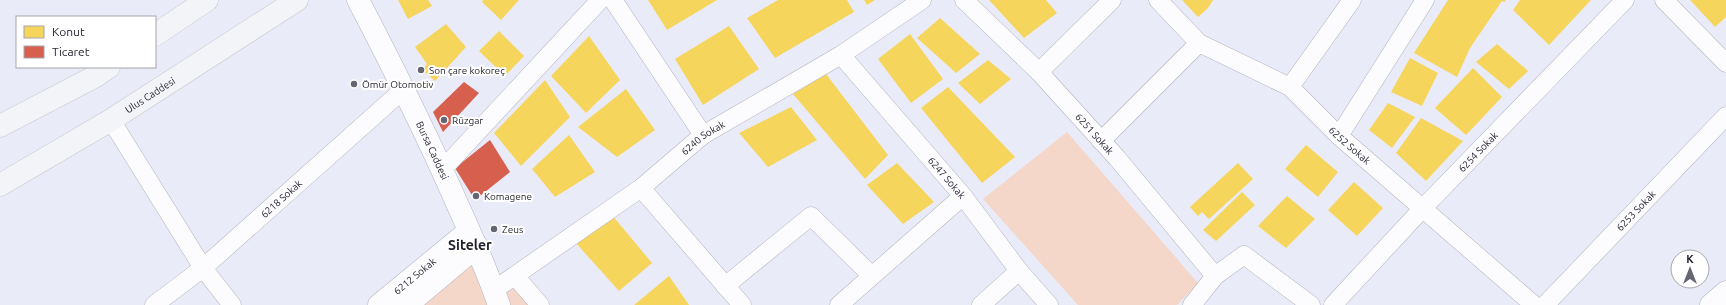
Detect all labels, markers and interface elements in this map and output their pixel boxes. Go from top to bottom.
legend [16,16,156,68]
text: Konut [52,25,85,38]
text: Ticaret [52,45,90,58]
marker: Son çare kokoreç [416,65,426,75]
place label: Son çare kokoreç [429,65,505,76]
street label: Ulus Caddesi [123,75,177,115]
marker: Ömür Otomotiv [349,79,359,89]
place label: Ömür Otomotiv [362,79,434,90]
street label: 6251 Sokak [1074,111,1116,156]
marker: Rüzgar [439,115,449,125]
place label: Rüzgar [452,115,483,126]
street label: 6240 Sokak [679,118,727,157]
street label: Bursa Caddesi [414,120,451,181]
street label: 6252 Sokak [1327,124,1373,166]
street label: 6254 Sokak [1456,129,1500,174]
street label: 6247 Sokak [926,155,968,200]
street label: 6218 Sokak [258,177,304,220]
street label: 6253 Sokak [1614,188,1657,233]
marker: Komagene [471,191,481,201]
place label: Komagene [484,191,532,202]
marker: Zeus [489,224,499,234]
place label: Zeus [502,224,523,235]
district label: Siteler [448,237,492,253]
north arrow [1670,249,1710,289]
text: K [1686,253,1694,265]
street label: 6212 Sokak [391,255,438,296]

